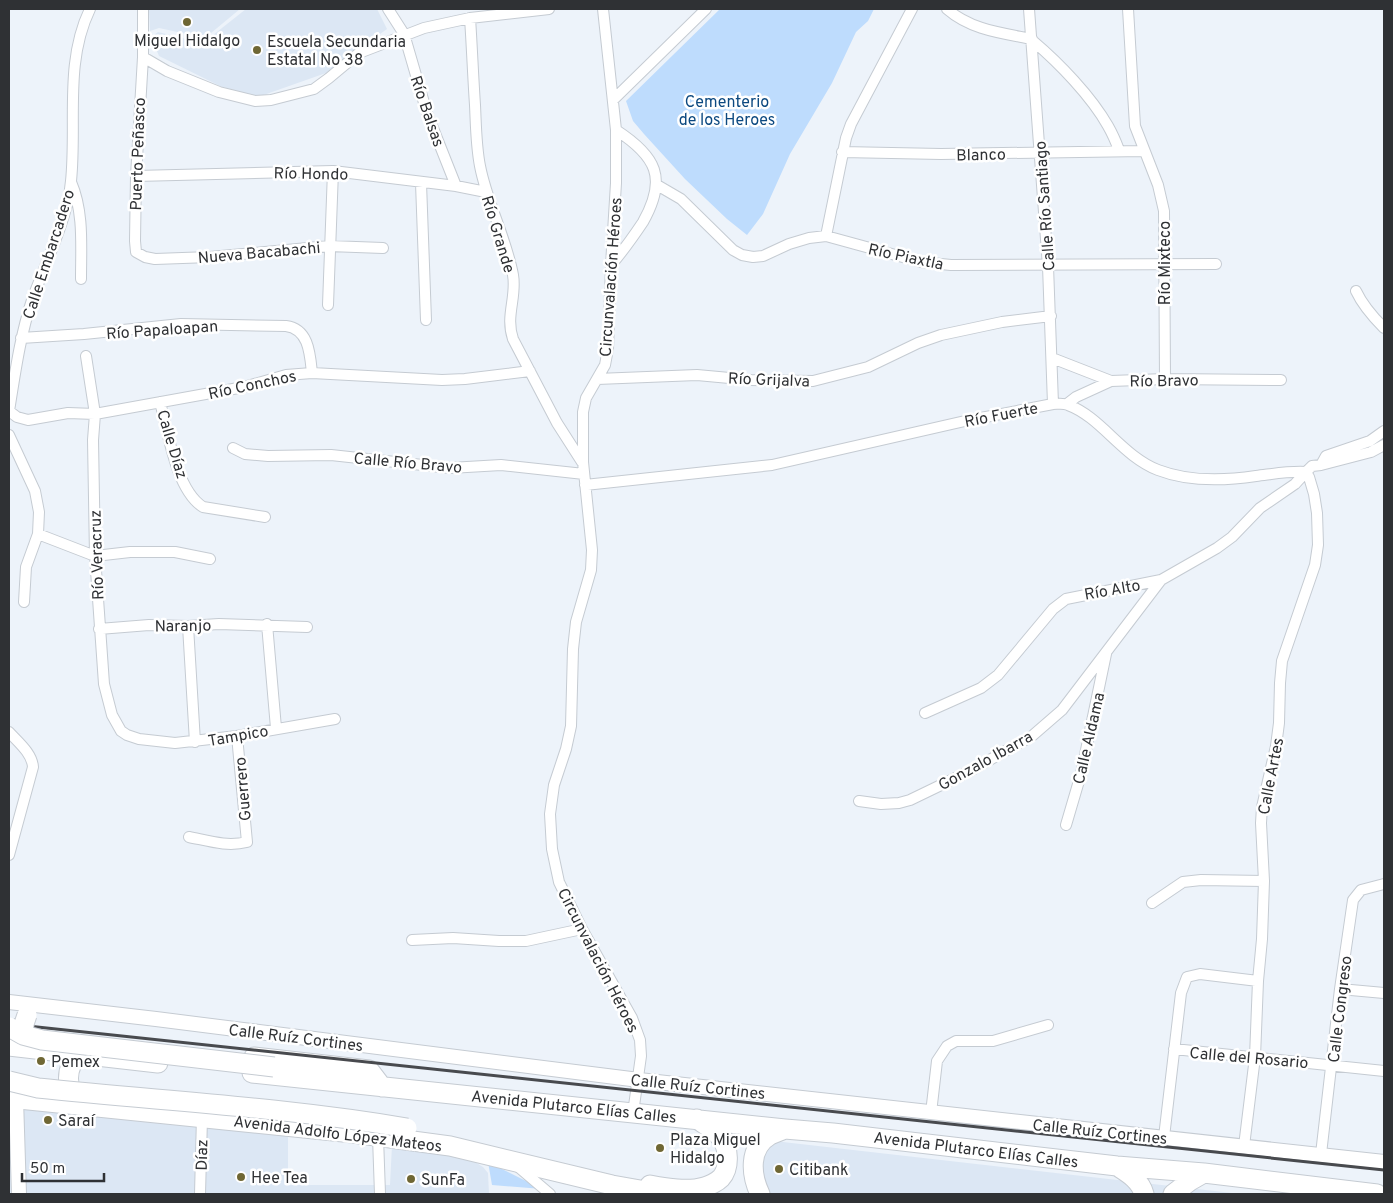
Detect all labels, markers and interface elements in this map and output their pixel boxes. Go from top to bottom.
marker: Miguel Hidalgo [181,16,193,28]
place label: Miguel Hidalgo [134,32,240,52]
place label: Escuela Secundaria Estatal No 38 [267,33,406,71]
marker: Escuela Secundaria Estatal No 38 [251,44,263,56]
street label: Río Balsas [405,73,448,150]
park label: Cementerio de los Heroes [679,93,775,131]
street label: Puerto Peñasco [127,97,151,211]
street label: Calle Río Santiago [1031,140,1061,272]
street label: Blanco [956,146,1006,166]
street label: Río Hondo [273,164,349,186]
street label: Calle Embarcadero [19,187,80,322]
street label: Río Grande [476,194,518,276]
street label: Circunvalación Héroes [596,197,628,358]
street label: Río Mixteco [1156,221,1176,305]
street label: Nueva Bacabachi [197,239,321,269]
street label: Río Piaxtla [866,240,945,276]
street label: Río Papaloapan [105,317,219,345]
street label: Río Conchos [207,367,298,405]
street label: Río Grijalva [728,370,810,392]
street label: Río Bravo [1129,371,1199,393]
street label: Río Fuerte [963,399,1040,433]
street label: Calle Díaz [151,408,191,481]
street label: Calle Río Bravo [353,449,463,479]
street label: Río Veracruz [86,510,110,600]
street label: Río Alto [1083,576,1142,606]
street label: Naranjo [155,617,212,637]
street label: Calle Aldama [1070,691,1110,786]
street label: Tampico [207,722,270,752]
street label: Gonzalo Ibarra [935,728,1037,796]
street label: Calle Artes [1255,736,1289,817]
street label: Guerrero [231,756,257,822]
street label: Circunvalación Héroes [552,885,642,1037]
street label: Calle Congreso [1324,955,1357,1064]
street label: Calle Ruíz Cortines [227,1021,364,1057]
street label: Calle del Rosario [1189,1044,1309,1074]
place label: Pemex [51,1053,100,1073]
marker: Pemex [35,1055,47,1067]
street label: Calle Ruíz Cortines [629,1071,766,1105]
street label: Avenida Plutarco Elías Calles [470,1087,677,1129]
place label: Saraí [58,1112,97,1132]
street label: Avenida Adolfo López Mateos [232,1112,443,1158]
marker: Saraí [42,1114,54,1126]
street label: Calle Ruíz Cortines [1031,1116,1168,1150]
street label: Avenida Plutarco Elías Calles [872,1128,1079,1173]
place label: Plaza Miguel Hidalgo [670,1131,761,1169]
street label: Díaz [193,1139,213,1171]
marker: Plaza Miguel Hidalgo [654,1142,666,1154]
scale bar [22,1150,105,1182]
text: 50 m [30,1160,65,1179]
place label: Citibank [789,1161,849,1181]
marker: Citibank [773,1163,785,1175]
place label: Hee Tea [251,1169,308,1189]
marker: Hee Tea [235,1171,247,1183]
place label: SunFa [421,1171,465,1191]
marker: SunFa [405,1173,417,1185]

